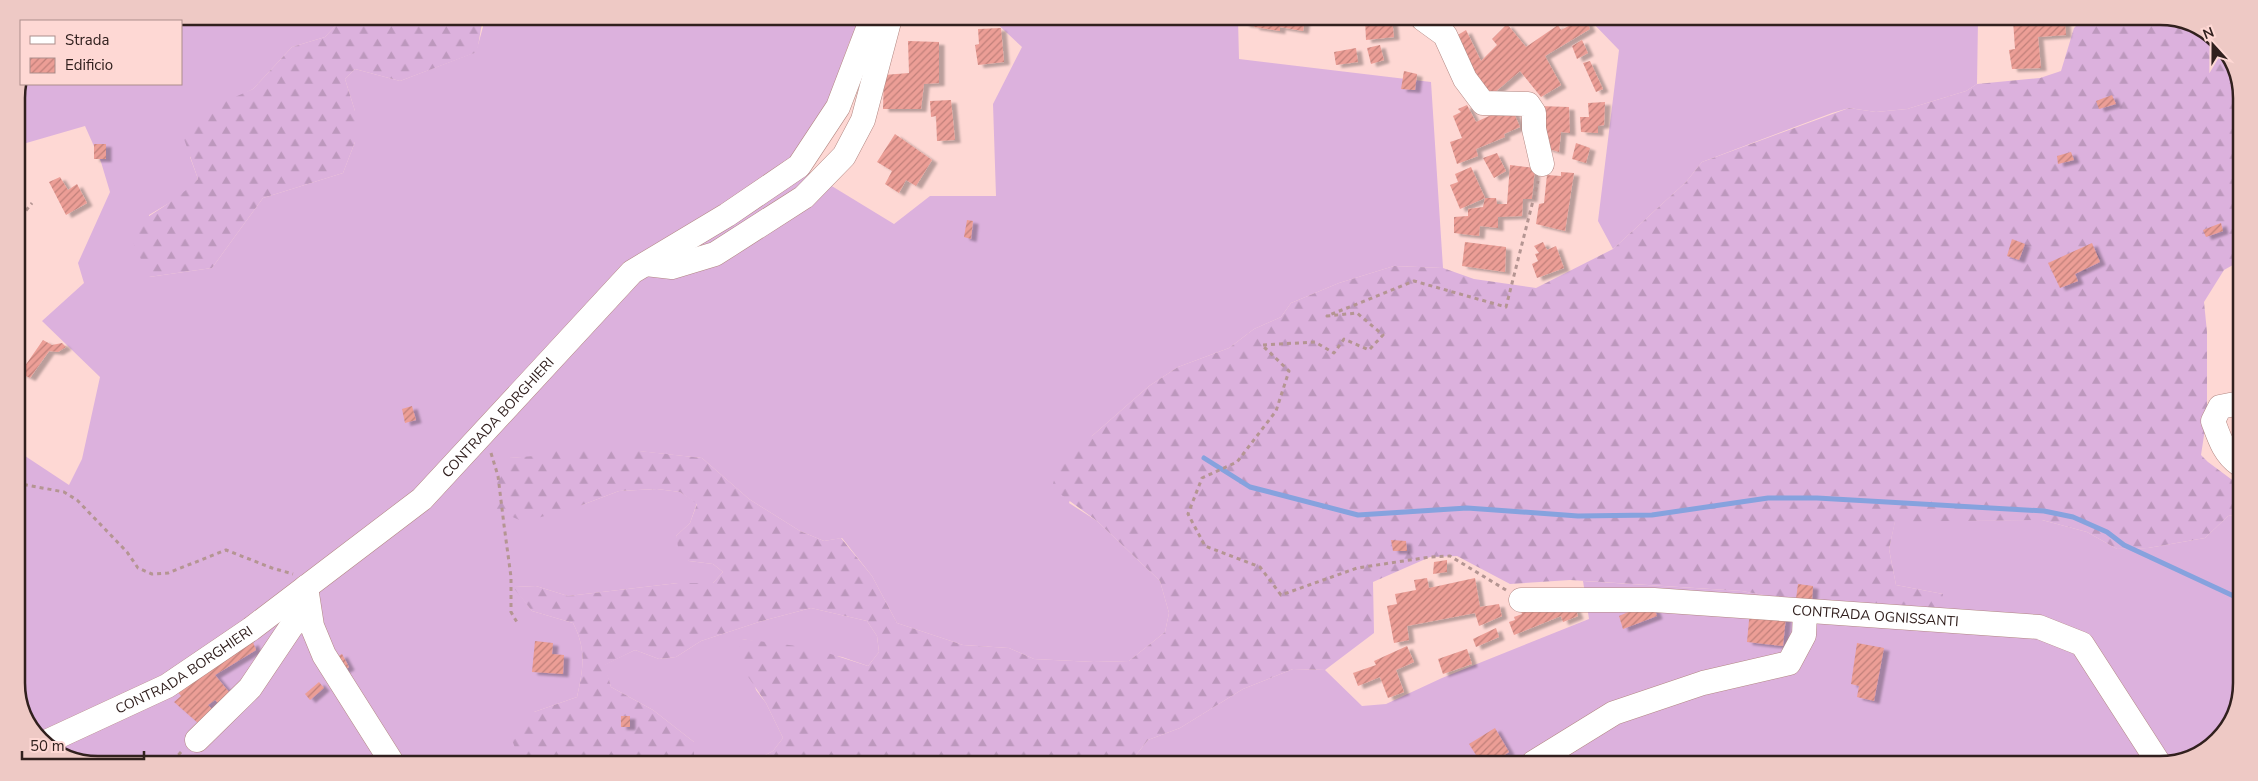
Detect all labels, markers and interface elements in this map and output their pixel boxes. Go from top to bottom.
legend [20,20,182,85]
north arrow [2188,20,2238,70]
text: N [2200,23,2217,44]
text: Strada [65,30,109,50]
text: Edificio [65,55,113,75]
street label: CONTRADA BORGHIERI [438,353,558,482]
street label: CONTRADA OGNISSANTI [1792,601,1959,631]
street label: CONTRADA BORGHIERI [112,622,256,719]
scale bar [22,728,145,760]
text: 50 m [30,736,65,756]

